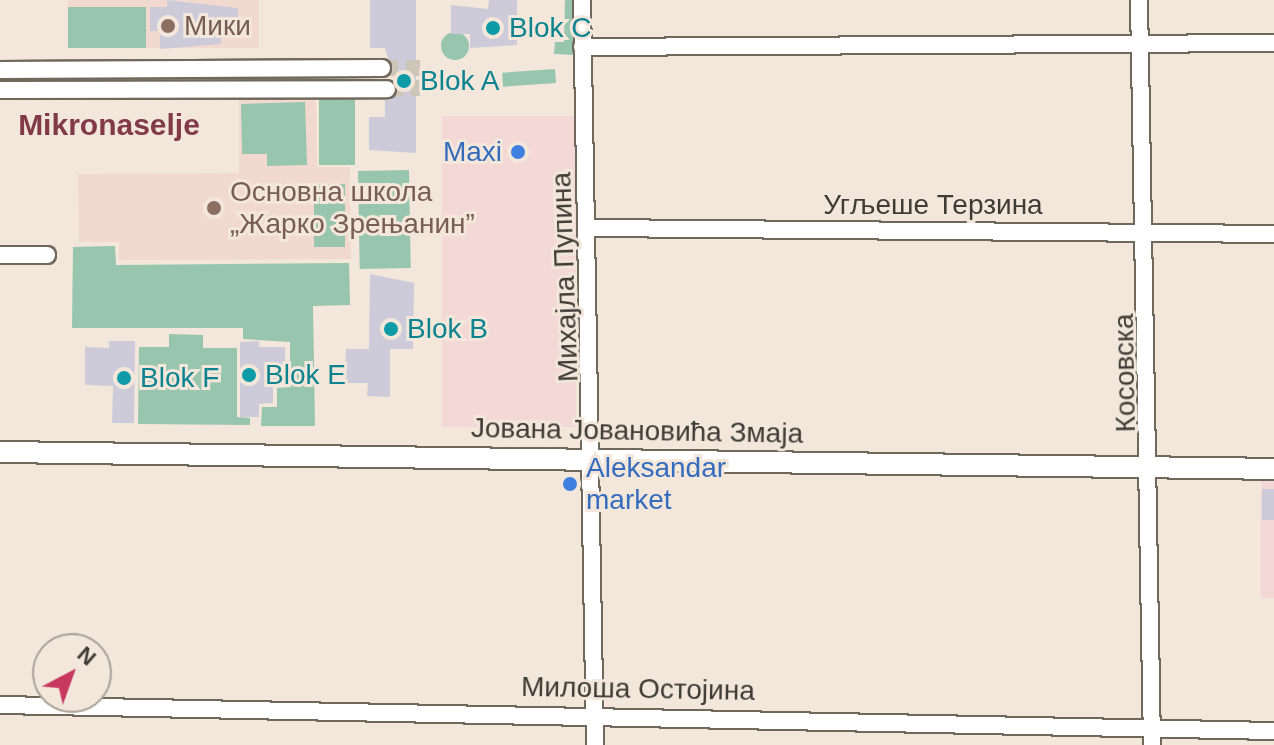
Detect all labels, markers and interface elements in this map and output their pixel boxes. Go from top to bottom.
place label: Мики [184,9,251,43]
place label: Blok C [509,11,591,45]
marker: Мики [159,17,177,35]
marker: Blok C [484,19,502,37]
place label: Blok A [420,64,501,98]
marker: Blok A [395,72,413,90]
district label: Mikronaselje [18,107,200,143]
place label: Maxi [443,135,502,169]
marker: Maxi [509,143,527,161]
street label: Михајла Пупина [545,171,585,383]
place label: Основна школа „Жарко Зрењанин” [230,175,475,241]
street label: Угљеше Терзина [823,188,1043,222]
marker: Основна школа „Жарко Зрењанин” [205,199,223,217]
place label: Blok B [407,312,488,346]
street label: Косовска [1107,313,1143,433]
marker: Blok B [382,320,400,338]
place label: Blok E [265,358,346,392]
place label: Blok F [140,361,219,395]
marker: Blok E [240,366,258,384]
marker: Blok F [115,369,133,387]
street label: Јована Јовановића Змаја [471,411,803,451]
place label: Aleksandar market [586,451,726,517]
marker: Aleksandar market [561,475,579,493]
north arrow [32,633,112,713]
text: N [73,641,101,671]
street label: Милоша Остојина [521,670,755,708]

